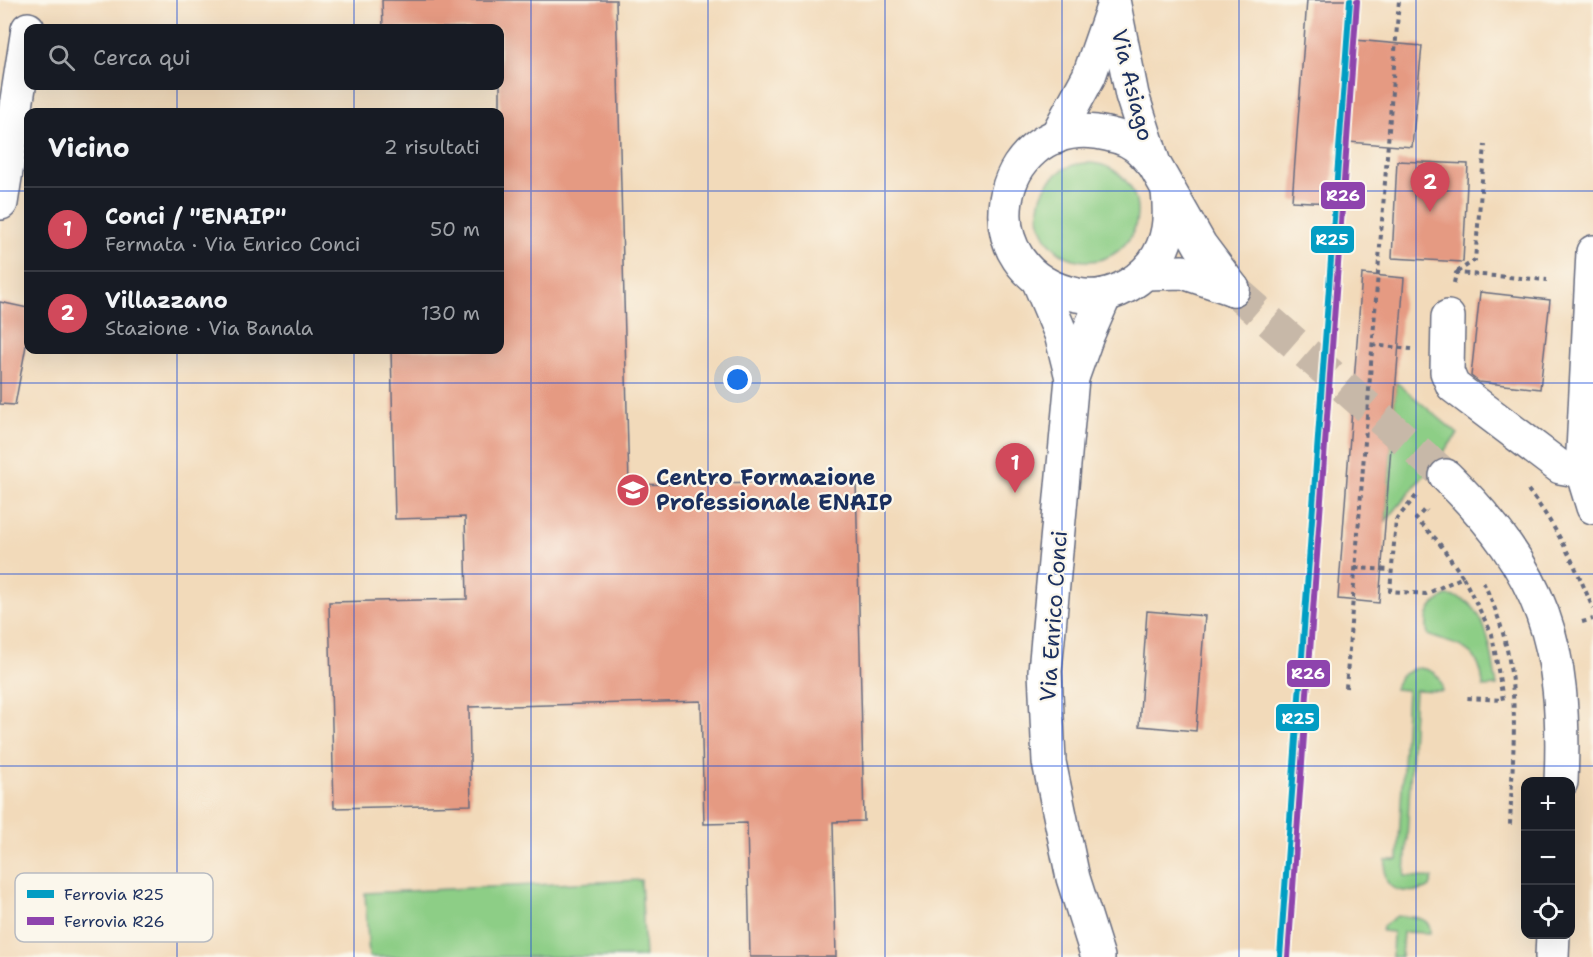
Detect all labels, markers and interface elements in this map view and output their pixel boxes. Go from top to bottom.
search box [24,24,504,90]
street label: Via Asiago [1105,26,1160,144]
icon: search [45,41,78,74]
text: Cerca qui [93,43,191,72]
text: Vicino [48,130,130,165]
text: 2 risultati [384,134,480,160]
pin: 2 [1410,162,1450,212]
line badge: R26 [1320,181,1366,210]
text: R26 [1326,185,1360,206]
text: Conci / "ENAIP" [105,202,287,231]
text: 1 [63,216,72,242]
text: 50 m [430,216,480,242]
line badge: R25 [1310,225,1355,254]
text: R25 [1316,229,1348,250]
text: Fermata · Via Enrico Conci [105,231,360,257]
text: Villazzano [105,286,228,315]
text: 2 [61,300,75,326]
text: 130 m [421,300,480,326]
text: Stazione · Via Banala [105,315,313,341]
your location [723,365,752,394]
pin: 1 [996,444,1034,493]
place label: Centro Formazione Professionale ENAIP [656,463,892,517]
school or university icon: Centro Formazione Professionale ENAIP [615,472,651,508]
street label: Via Enrico Conci [1033,529,1074,703]
line badge: R26 [1286,659,1331,688]
text: R26 [1291,663,1325,684]
line badge: R25 [1275,703,1320,732]
text: R25 [1282,708,1314,729]
map controls [1521,777,1575,939]
button: + [1521,777,1575,831]
button: − [1521,831,1575,885]
legend [15,873,213,942]
text: Ferrovia R25 [64,884,164,905]
button: locate [1521,885,1575,939]
text: Ferrovia R26 [64,911,165,932]

